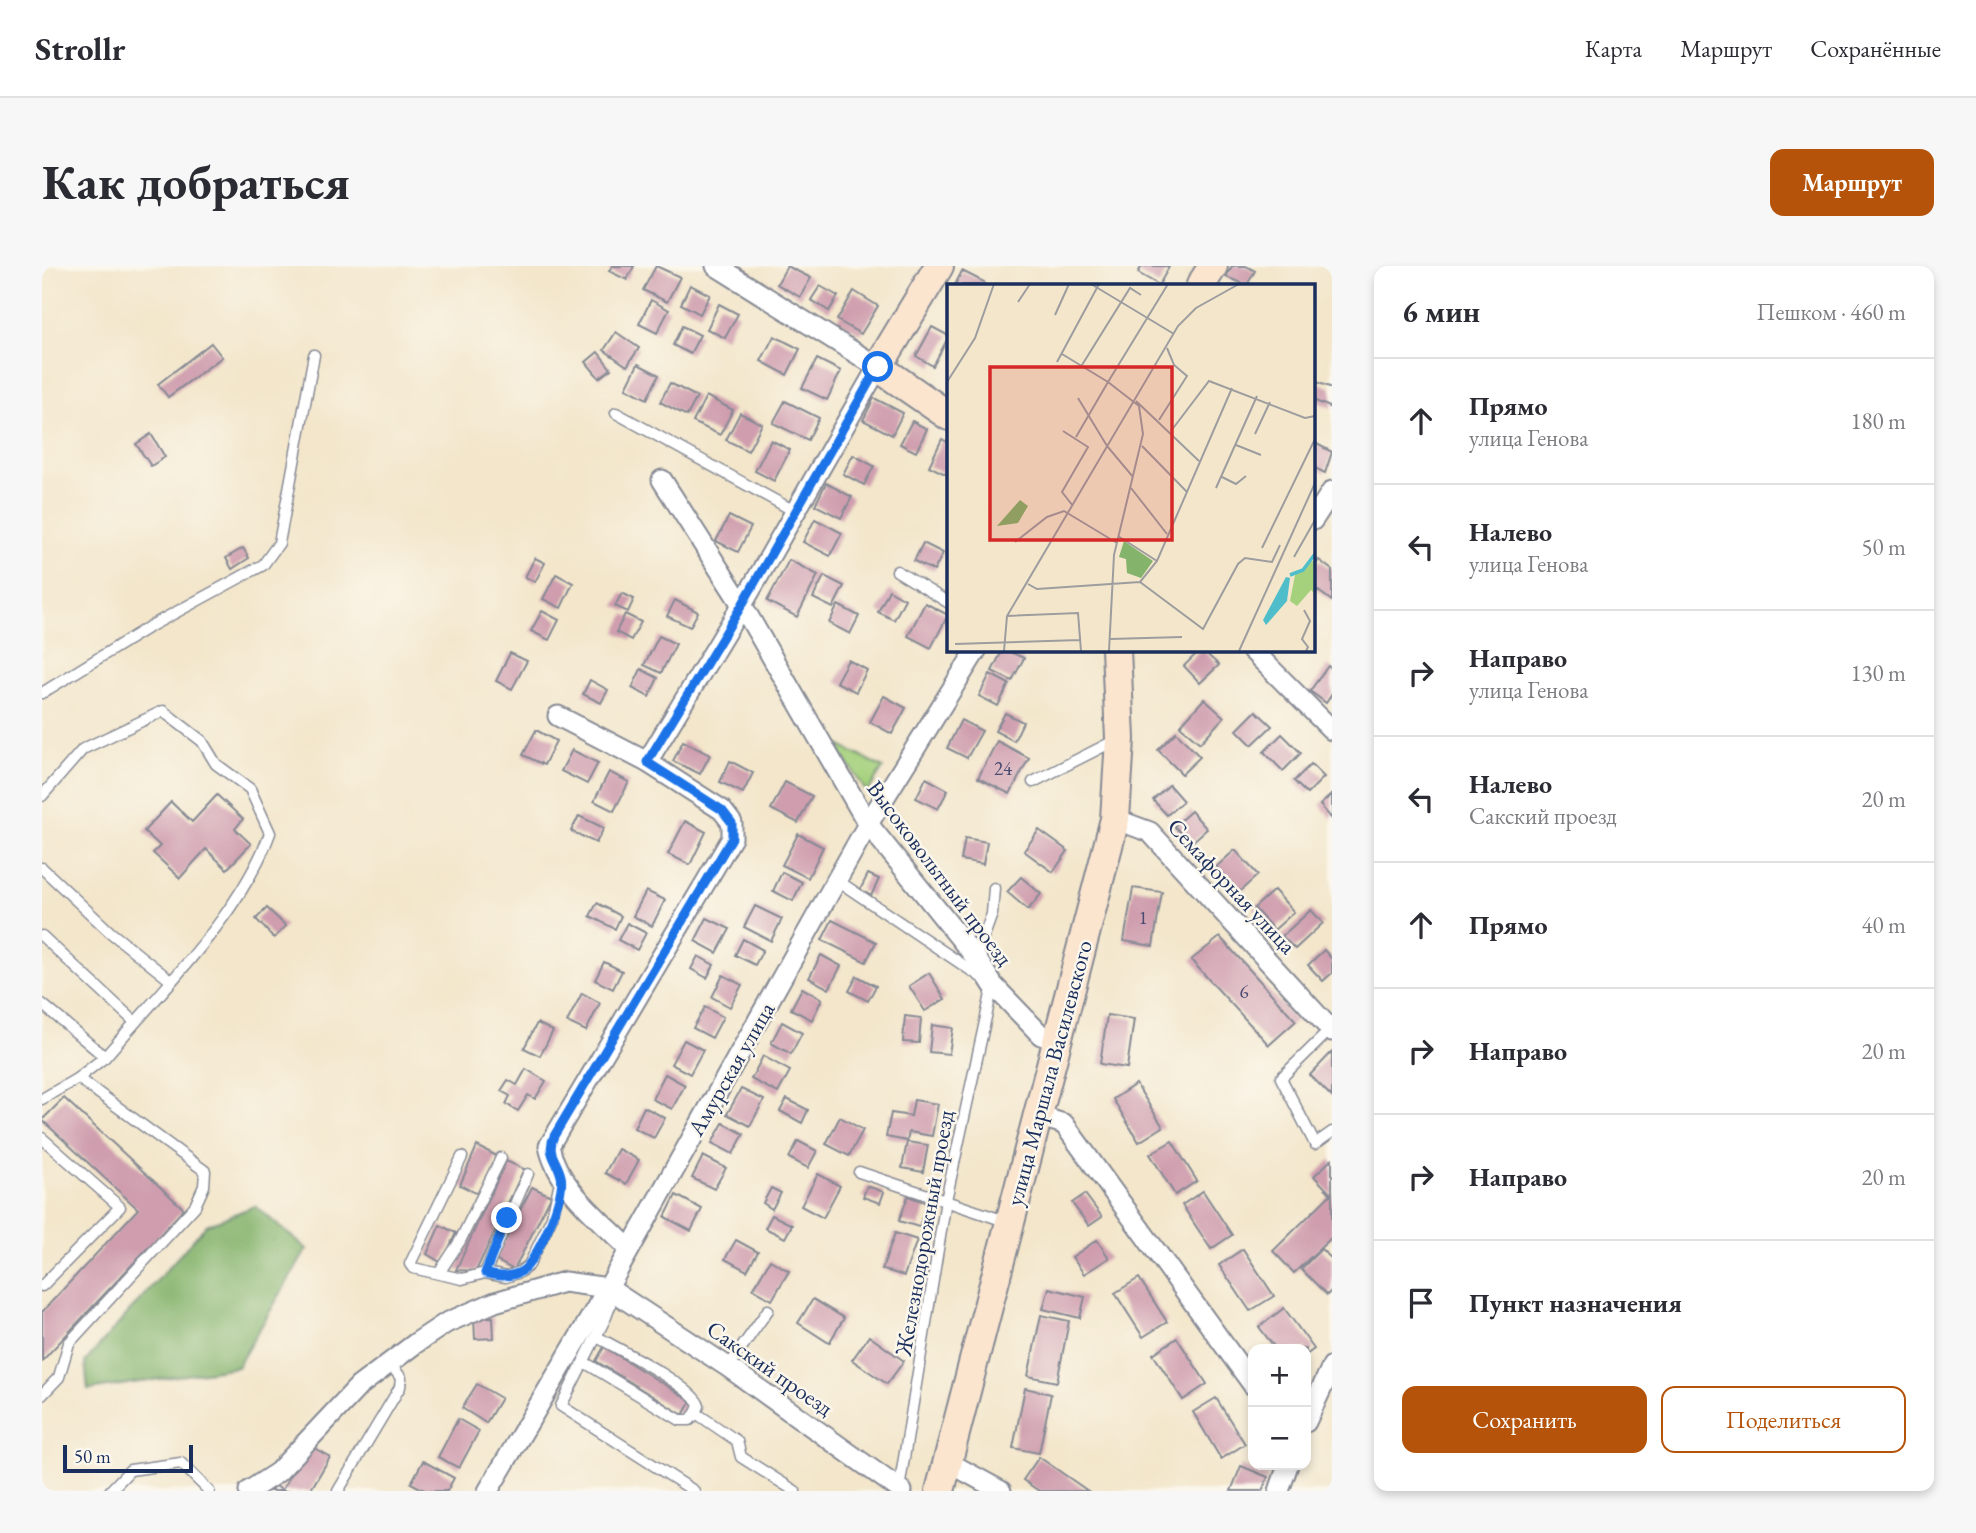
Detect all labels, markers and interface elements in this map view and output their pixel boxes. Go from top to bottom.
text: Strollr [35,27,126,70]
text: Карта [1585,33,1642,64]
text: Маршрут [1680,33,1772,64]
text: Сохранённые [1810,33,1941,64]
button: Маршрут [1770,149,1934,216]
text: Как добраться [42,150,350,214]
inset map [947,284,1314,651]
text: 6 мин [1402,292,1480,331]
text: Пешком · 460 m [1757,297,1906,327]
route start [862,351,893,382]
text: Прямо [1469,389,1548,423]
icon: ahead [1402,402,1440,440]
text: 180 m [1850,406,1906,436]
text: улица Генова [1469,423,1588,453]
text: Налево [1469,515,1552,549]
icon: left [1402,528,1440,566]
text: 50 m [1861,532,1906,562]
text: улица Генова [1469,549,1588,579]
text: Направо [1469,641,1567,675]
icon: right [1402,654,1440,692]
text: 130 m [1850,658,1906,688]
text: улица Генова [1469,675,1588,705]
house number: 24 [994,756,1013,781]
text: Налево [1469,767,1552,801]
street label: Высоковольтный проезд [860,774,1020,972]
icon: left [1402,780,1440,818]
text: 20 m [1861,784,1906,814]
text: Сакский проезд [1469,801,1617,831]
street label: Семафорная улица [1161,812,1303,961]
house number: 1 [1138,905,1148,930]
icon: ahead [1402,906,1440,944]
text: Прямо [1469,908,1548,942]
text: 40 m [1861,910,1906,940]
street label: улица Маршала Василевского [999,937,1099,1209]
house number: 6 [1239,979,1249,1004]
street label: Амурская улица [680,996,782,1142]
icon: right [1402,1032,1440,1070]
text: Направо [1469,1034,1567,1068]
text: 20 m [1861,1036,1906,1066]
street label: Железнодорожный проезд [887,1107,960,1359]
icon: right [1402,1158,1440,1196]
text: Направо [1469,1160,1567,1194]
text: 20 m [1861,1162,1906,1192]
route end [491,1202,522,1233]
icon: arrive [1402,1284,1440,1322]
text: Пункт назначения [1469,1286,1682,1320]
street label: Сакский проезд [701,1313,840,1423]
map controls [1248,1344,1311,1470]
button: + [1248,1344,1311,1407]
button: Сохранить [1402,1386,1647,1453]
button: Поделиться [1661,1386,1906,1453]
button: − [1248,1407,1311,1470]
scale bar [63,1442,192,1474]
text: 50 m [74,1444,111,1469]

